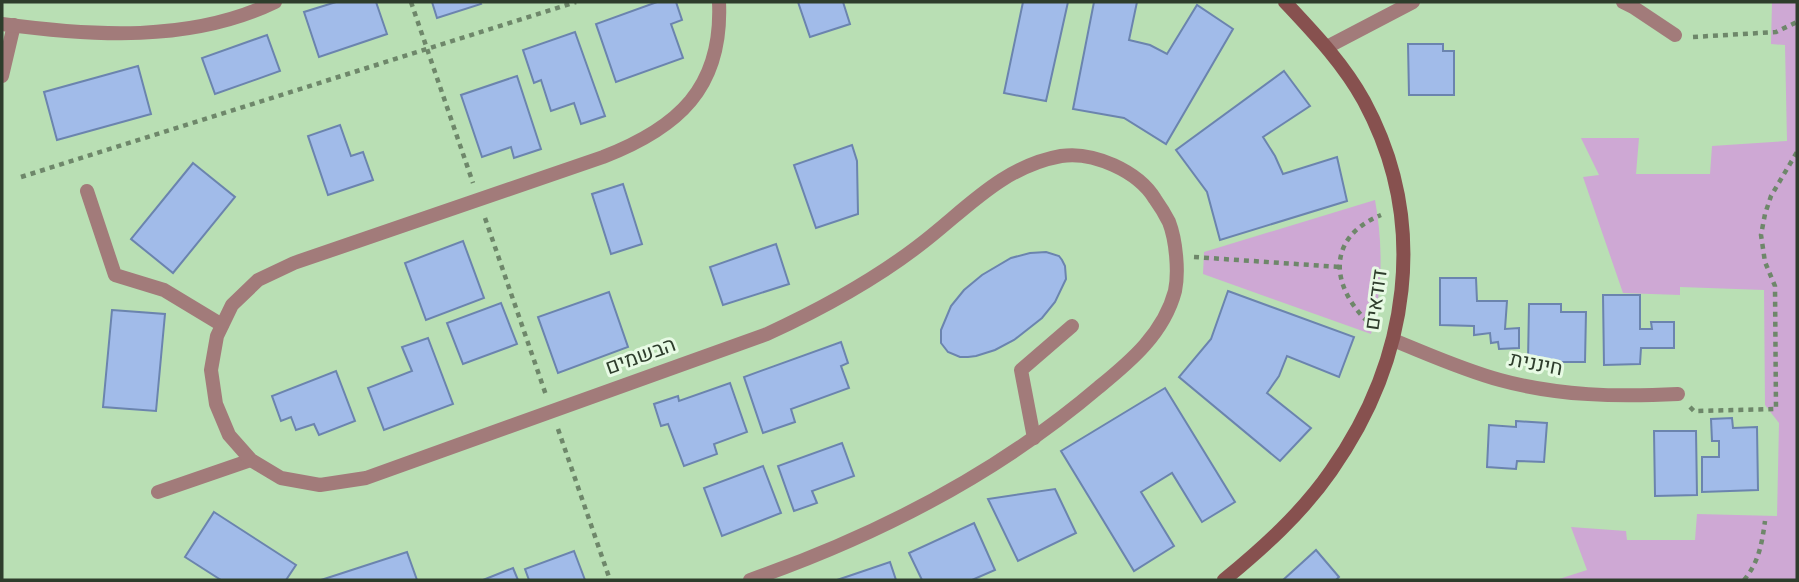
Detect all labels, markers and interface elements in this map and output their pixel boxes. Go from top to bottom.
street label: דודאים [1359,268,1395,332]
street label: הבשמים [602,332,680,382]
street label: חיננית [1507,347,1565,383]

